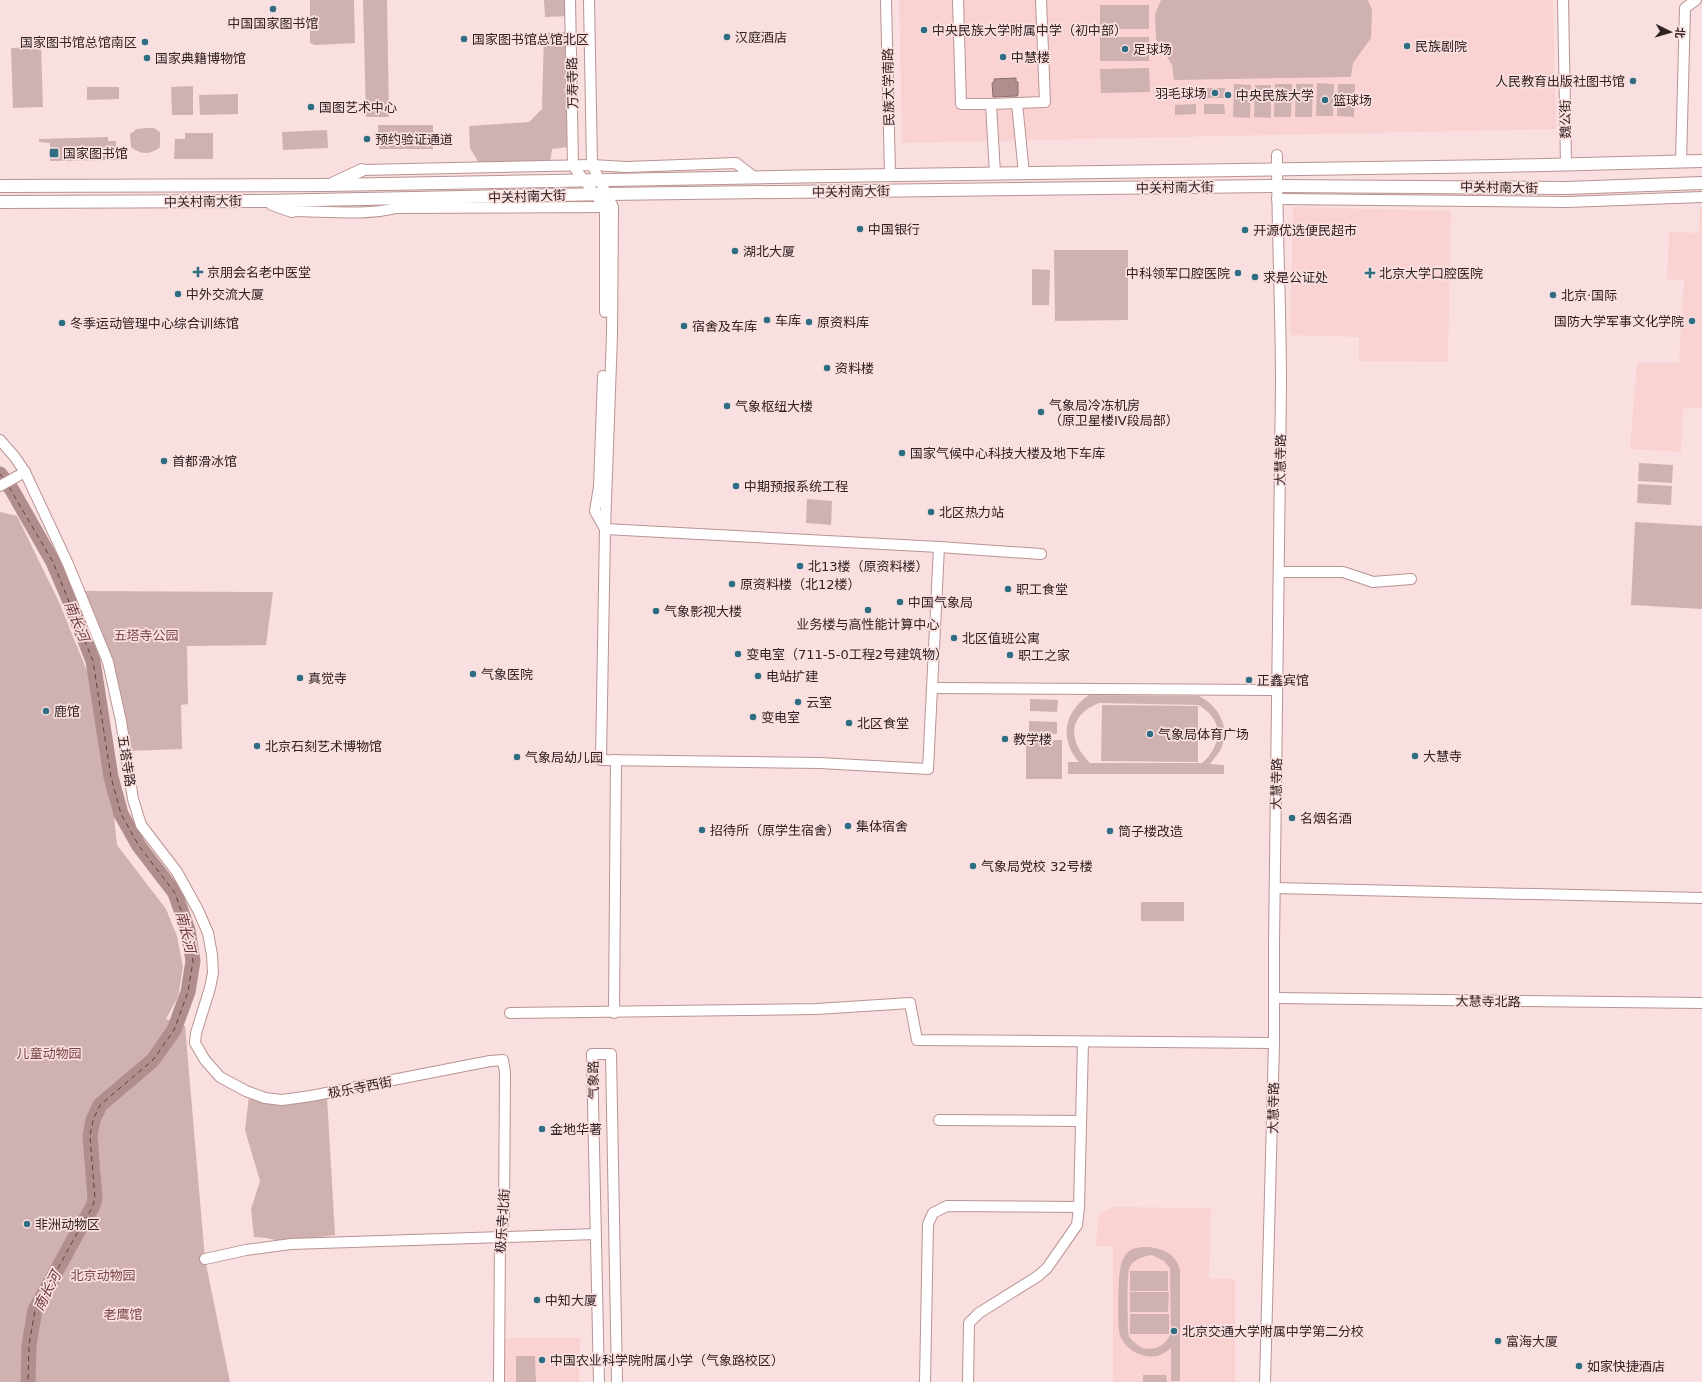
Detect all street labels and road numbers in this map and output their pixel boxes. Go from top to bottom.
street label: 民族大学南路 [880,48,897,126]
street label: 万寿寺路 [565,57,580,109]
street label: 魏公街 [1558,99,1573,139]
street label: 中关村南大街 [1136,179,1214,196]
street label: 中关村南大街 [1460,179,1538,196]
street label: 中关村南大街 [812,183,890,200]
street label: 中关村南大街 [488,188,566,205]
street label: 中关村南大街 [164,193,242,210]
street label: 大慧寺路 [1273,434,1288,486]
street label: 五塔寺路 [115,734,138,788]
street label: 大慧寺路 [1269,758,1284,810]
street label: 大慧寺北路 [1455,993,1521,1010]
street label: 气象路 [586,1060,601,1100]
street label: 极乐寺西街 [327,1074,393,1101]
street label: 大慧寺路 [1266,1082,1281,1134]
street label: 极乐寺北街 [493,1188,512,1254]

